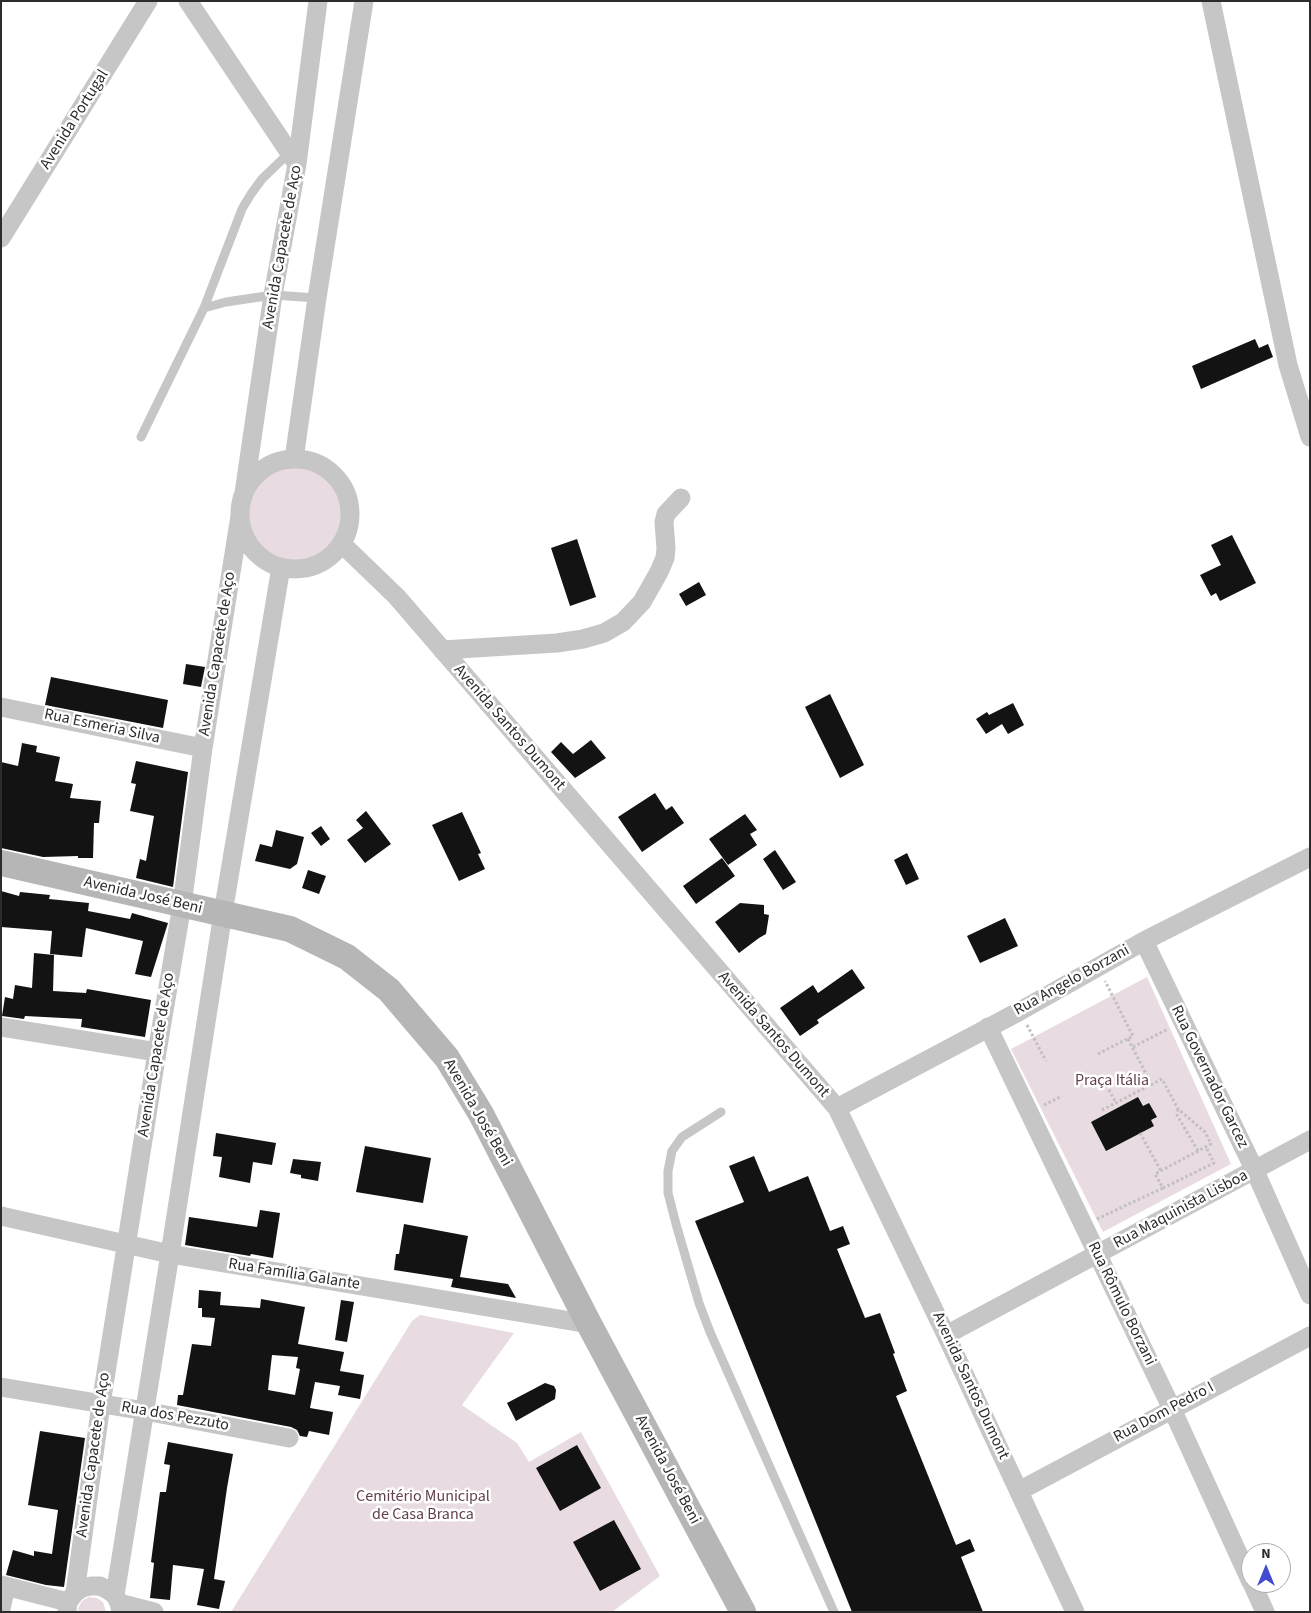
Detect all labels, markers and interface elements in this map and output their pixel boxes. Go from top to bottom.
street label: Avenida Portugal [37,67,113,173]
street label: Avenida Capacete de Aço [259,164,307,330]
street label: Avenida Capacete de Aço [196,570,240,738]
street label: Avenida Santos Dumont [449,661,569,795]
street label: Rua Esmeria Silva [42,705,162,749]
street label: Avenida José Beni [82,873,204,919]
street label: Rua Angelo Borzani [1011,941,1133,1021]
street label: Avenida Santos Dumont [713,968,833,1102]
street label: Avenida Capacete de Aço [135,971,179,1139]
street label: Rua Governador Garcez [1166,1002,1252,1152]
street label: Avenida José Beni [438,1056,516,1170]
park label: Praça Itália [1075,1071,1149,1091]
street label: Rua Maquinista Lisboa [1111,1166,1251,1254]
street label: Rua Rômulo Borzani [1083,1239,1159,1369]
street label: Rua Família Galante [227,1255,361,1295]
street label: Avenida Santos Dumont [927,1309,1013,1463]
street label: Avenida Capacete de Aço [73,1371,115,1539]
street label: Rua Dom Pedro I [1110,1378,1218,1448]
street label: Rua dos Pezzuto [120,1398,230,1436]
street label: Avenida José Beni [630,1412,704,1528]
park label: Cemitério Municipal de Casa Branca [356,1487,490,1525]
north arrow [1241,1543,1291,1593]
text: N [1261,1544,1271,1564]

